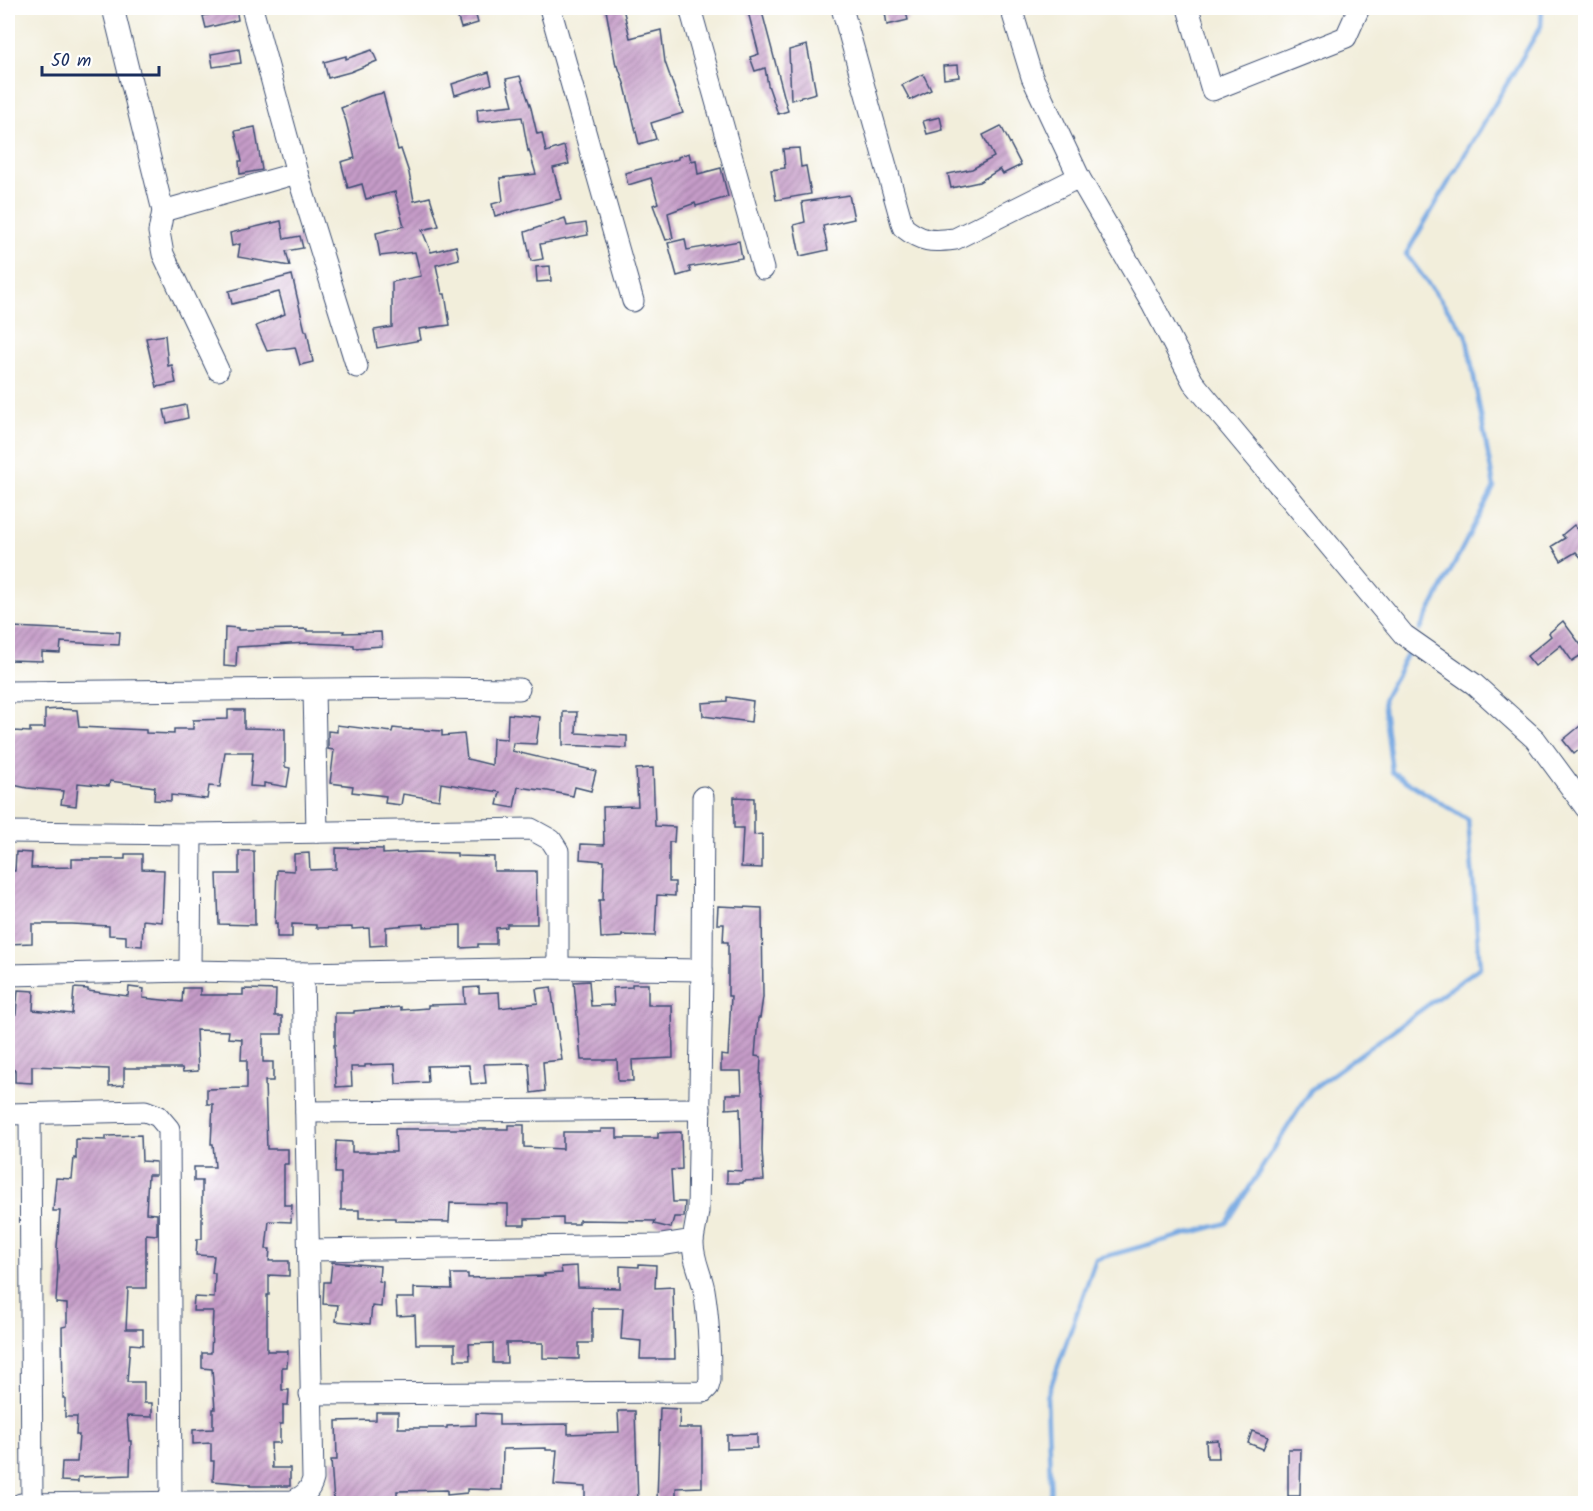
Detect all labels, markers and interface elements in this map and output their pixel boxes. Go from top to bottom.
scale bar [42,39,159,77]
text: 50 m [51,47,91,76]

